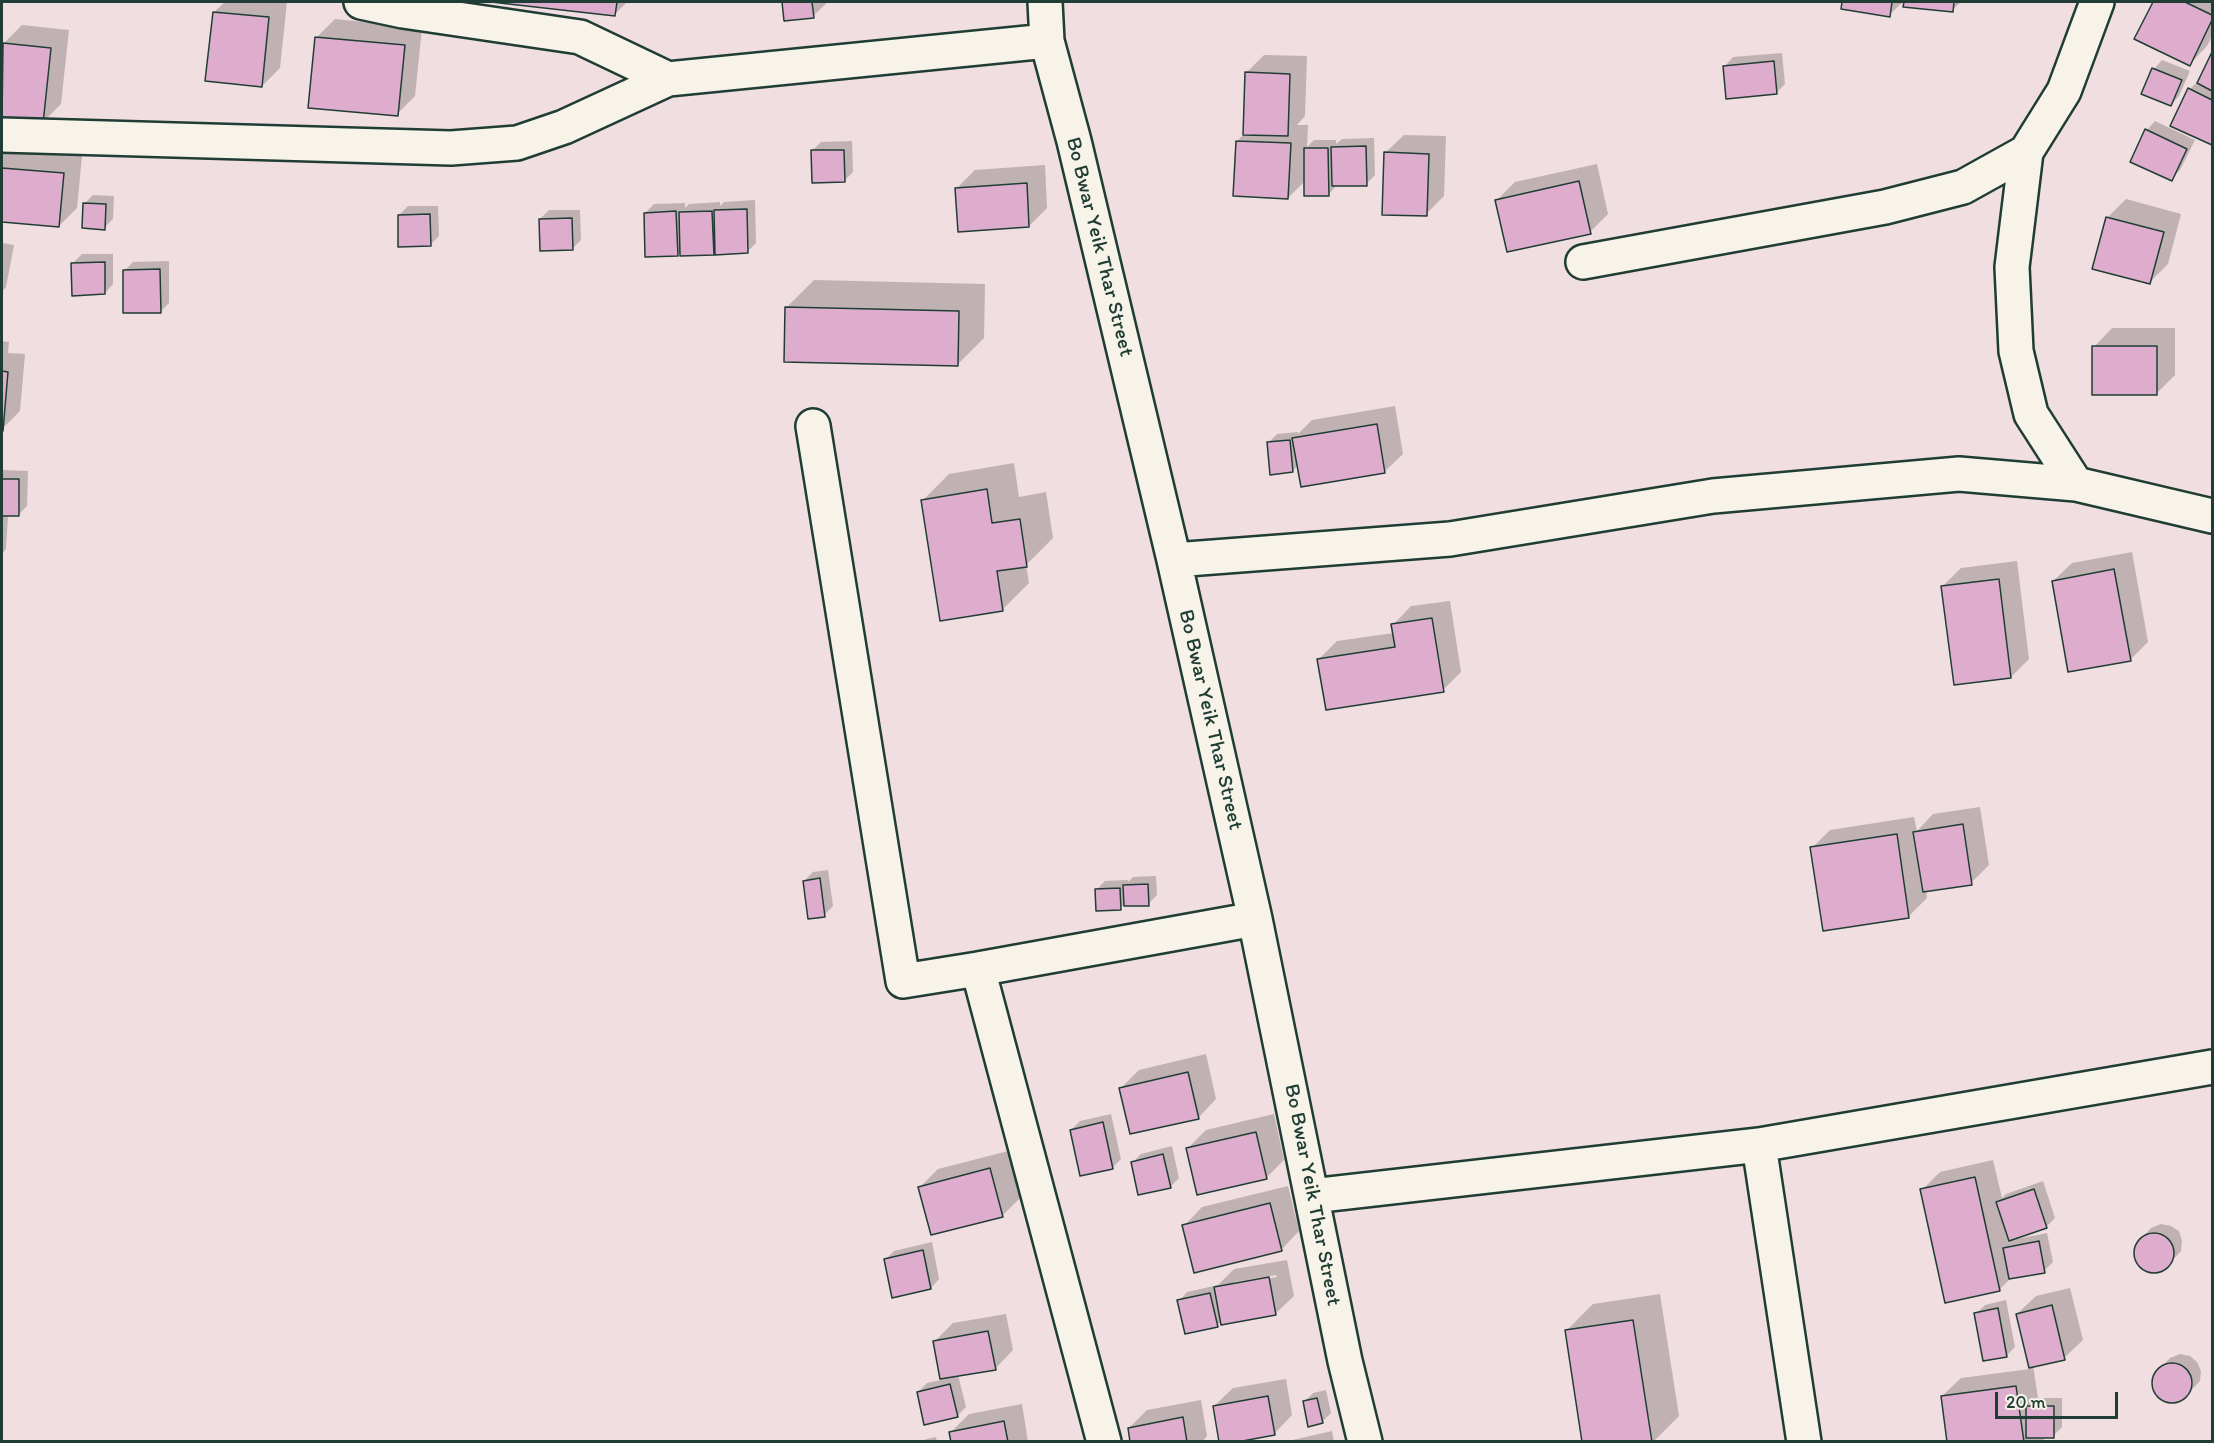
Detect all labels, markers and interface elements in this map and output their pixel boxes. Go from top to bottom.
street label: Bo Bwar Yeik Thar Street [1060,135,1138,359]
street label: Bo Bwar Yeik Thar Street [1172,607,1248,833]
street label: Bo Bwar Yeik Thar Street [1278,1082,1346,1308]
scale bar [1998,1380,2121,1418]
text: 20 m [2006,1391,2046,1413]

